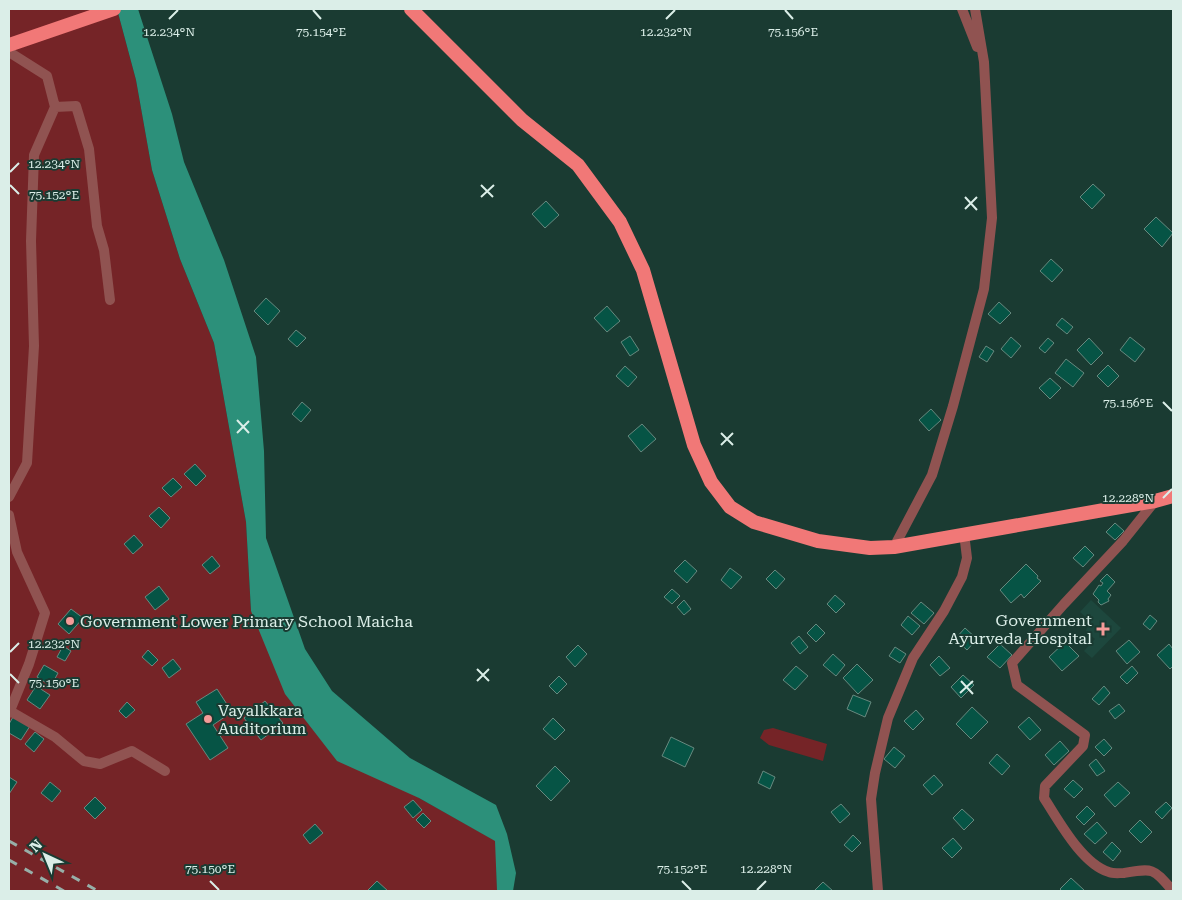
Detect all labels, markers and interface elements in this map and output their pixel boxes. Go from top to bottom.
text: 12.234°N [143,25,195,39]
text: 75.154°E [296,25,346,39]
text: 12.232°N [640,25,692,39]
text: 75.156°E [768,25,818,39]
text: 12.234°N [28,157,80,171]
text: 75.152°E [29,188,79,202]
text: 75.156°E [1103,396,1153,410]
text: 12.228°N [1102,491,1154,505]
place label: Government Ayurveda Hospital [948,611,1092,648]
place label: Government Lower Primary School Maicha [80,612,413,631]
marker: Government Lower Primary School Maicha [64,615,76,627]
marker: Government Ayurveda Hospital [1096,622,1110,636]
text: 12.232°N [28,637,80,651]
text: 75.150°E [29,676,79,690]
place label: Vayalkkara Auditorium [218,701,307,738]
marker: Vayalkkara Auditorium [202,713,214,725]
north arrow [20,830,70,880]
text: N [27,836,46,855]
text: 75.150°E [185,862,235,876]
text: 75.152°E [657,862,707,876]
text: 12.228°N [740,862,792,876]

